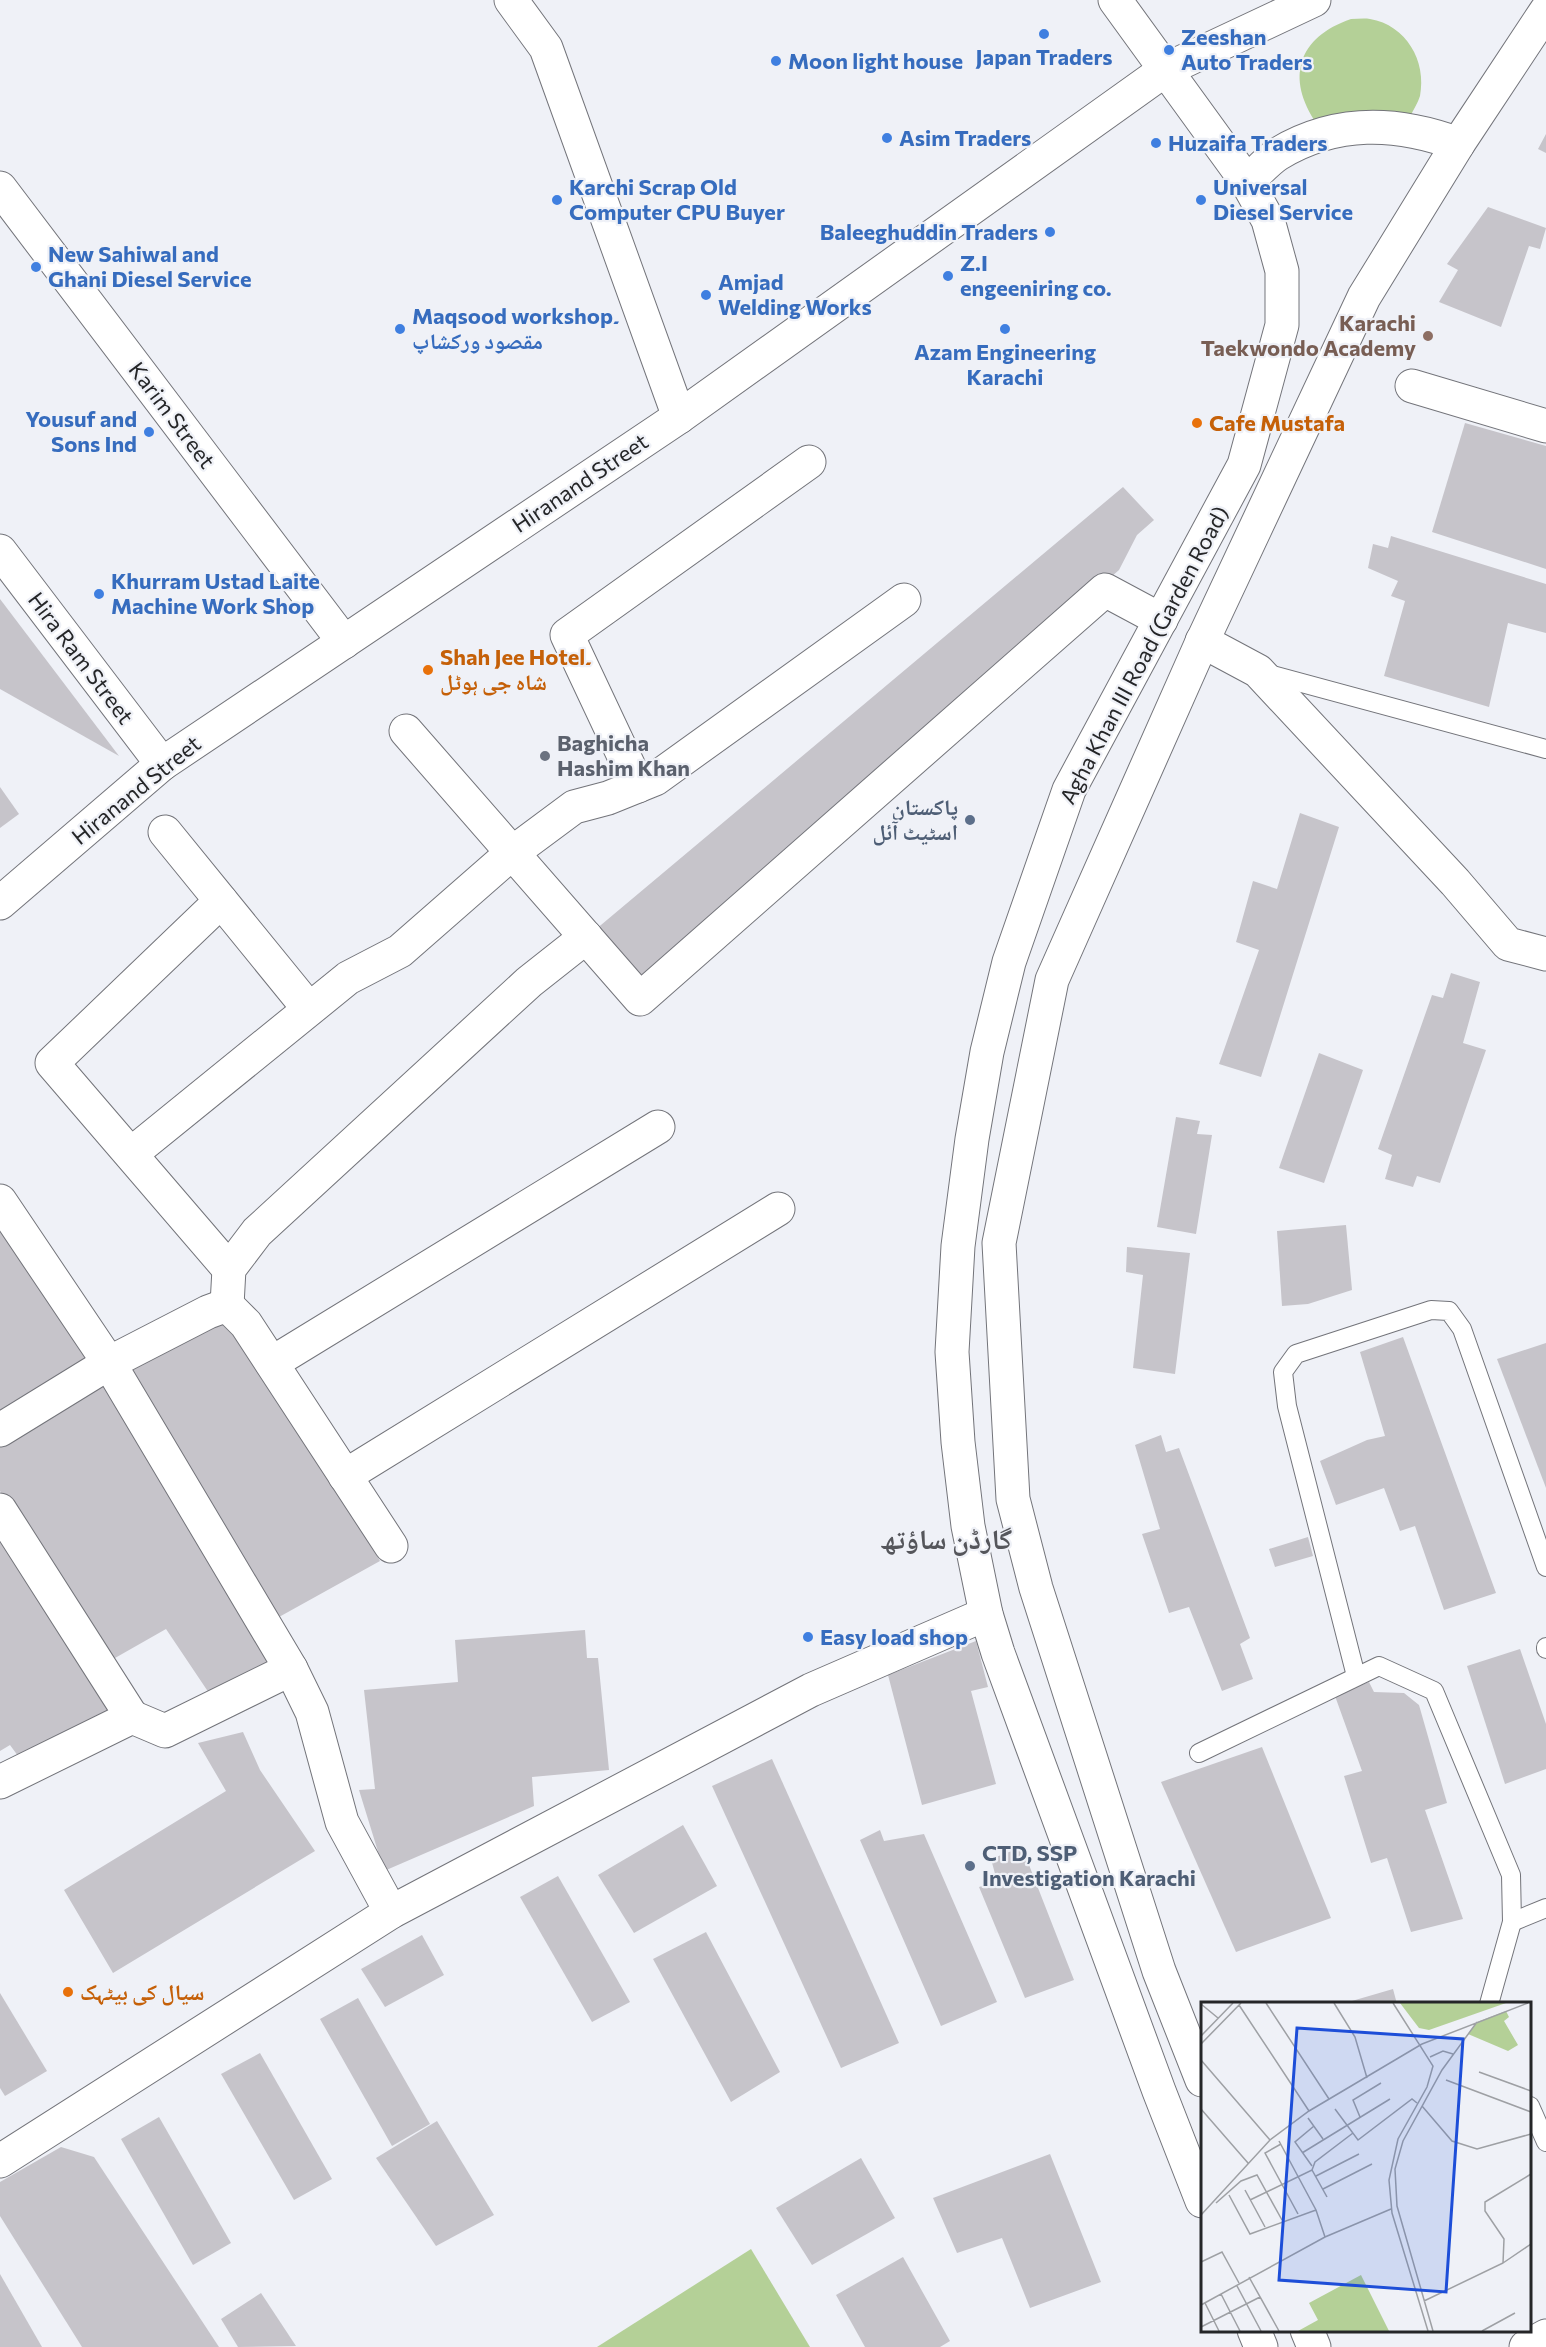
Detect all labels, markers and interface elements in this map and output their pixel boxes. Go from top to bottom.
place label: Zeeshan Auto Traders [1181,23,1312,75]
marker: Japan Traders [1037,27,1051,41]
place label: Japan Traders [976,43,1112,70]
marker: Zeeshan Auto Traders [1162,43,1176,57]
place label: Moon light house [788,47,963,74]
marker: Moon light house [769,54,783,68]
place label: Asim Traders [899,124,1031,151]
place label: Huzaifa Traders [1168,129,1327,156]
marker: Asim Traders [880,131,894,145]
marker: Huzaifa Traders [1149,136,1163,150]
place label: Karchi Scrap Old Computer CPU Buyer [569,173,785,225]
place label: Universal Diesel Service [1213,173,1353,225]
marker: Karchi Scrap Old Computer CPU Buyer [550,193,564,207]
marker: Universal Diesel Service [1194,193,1208,207]
place label: Baleeghuddin Traders [820,218,1038,245]
marker: Baleeghuddin Traders [1043,225,1057,239]
place label: New Sahiwal and Ghani Diesel Service [48,240,251,292]
place label: Z.I engeeniring co. [960,249,1112,301]
marker: New Sahiwal and Ghani Diesel Service [29,260,43,274]
place label: Amjad Welding Works [718,268,872,320]
marker: Z.I engeeniring co. [941,269,955,283]
marker: Amjad Welding Works [699,288,713,302]
place label: Maqsood workshop۔ مقصود ورکشاپ [412,302,619,355]
place label: Karachi Taekwondo Academy [1201,309,1416,361]
marker: Maqsood workshop۔ مقصود ورکشاپ [393,322,407,336]
marker: Azam Engineering Karachi [998,322,1012,336]
marker: Karachi Taekwondo Academy [1421,329,1435,343]
place label: Azam Engineering Karachi [914,338,1096,390]
street label: Karim Street [124,356,221,473]
place label: Yousuf and Sons Ind [25,405,137,457]
place label: Cafe Mustafa [1209,409,1345,436]
marker: Cafe Mustafa [1190,416,1204,430]
marker: Yousuf and Sons Ind [142,425,156,439]
street label: Hiranand Street [507,427,653,538]
street label: Agha Khan III Road (Garden Road) [1053,501,1234,808]
place label: Khurram Ustad Laite Machine Work Shop [111,567,320,619]
street label: Hira Ram Street [23,586,140,729]
marker: Khurram Ustad Laite Machine Work Shop [92,587,106,601]
place label: Shah Jee Hotel۔ شاہ جی ہوٹل [440,643,592,696]
marker: Shah Jee Hotel۔ شاہ جی ہوٹل [421,663,435,677]
street label: Hiranand Street [66,729,206,850]
place label: Baghicha Hashim Khan [557,729,690,781]
marker: Baghicha Hashim Khan [538,749,552,763]
place label: پاکستان اسٹیٹ آئل [872,793,958,846]
marker: پاکستان اسٹیٹ آئل [963,813,977,827]
district label: گارڈن ساؤتھ [880,1521,1012,1556]
place label: Easy load shop [820,1623,968,1650]
marker: Easy load shop [801,1630,815,1644]
place label: CTD, SSP Investigation Karachi [982,1839,1196,1891]
marker: CTD, SSP Investigation Karachi [963,1859,977,1873]
place label: سیال کی بیٹہک [80,1978,204,2006]
marker: سیال کی بیٹہک [61,1985,75,1999]
inset map [1201,2002,1531,2332]

